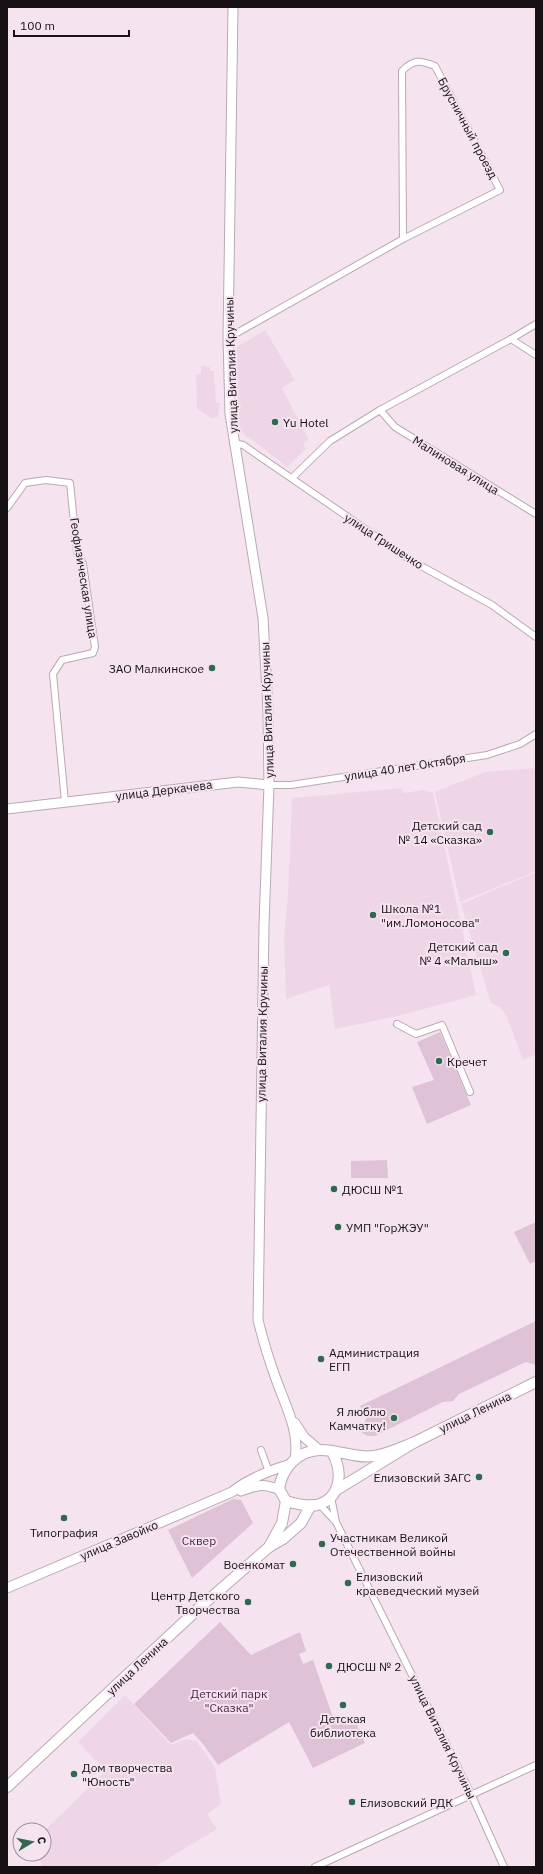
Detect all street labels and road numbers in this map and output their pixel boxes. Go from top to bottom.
street label: Брусничный проезд [435,75,501,181]
street label: улица Виталия Кручины [221,297,241,433]
street label: Малиновая улица [410,432,503,498]
street label: улица Гришечко [342,510,427,572]
street label: Геофизическая улица [67,517,101,640]
street label: улица Виталия Кручины [257,642,277,778]
street label: улица 40 лет Октября [343,750,467,784]
street label: улица Деркачева [115,777,214,803]
street label: улица Виталия Кручины [253,966,271,1102]
street label: улица Ленина [436,1388,514,1436]
street label: улица Завойко [78,1517,160,1563]
street label: улица Ленина [103,1633,171,1698]
street label: улица Виталия Кручины [406,1673,480,1801]

